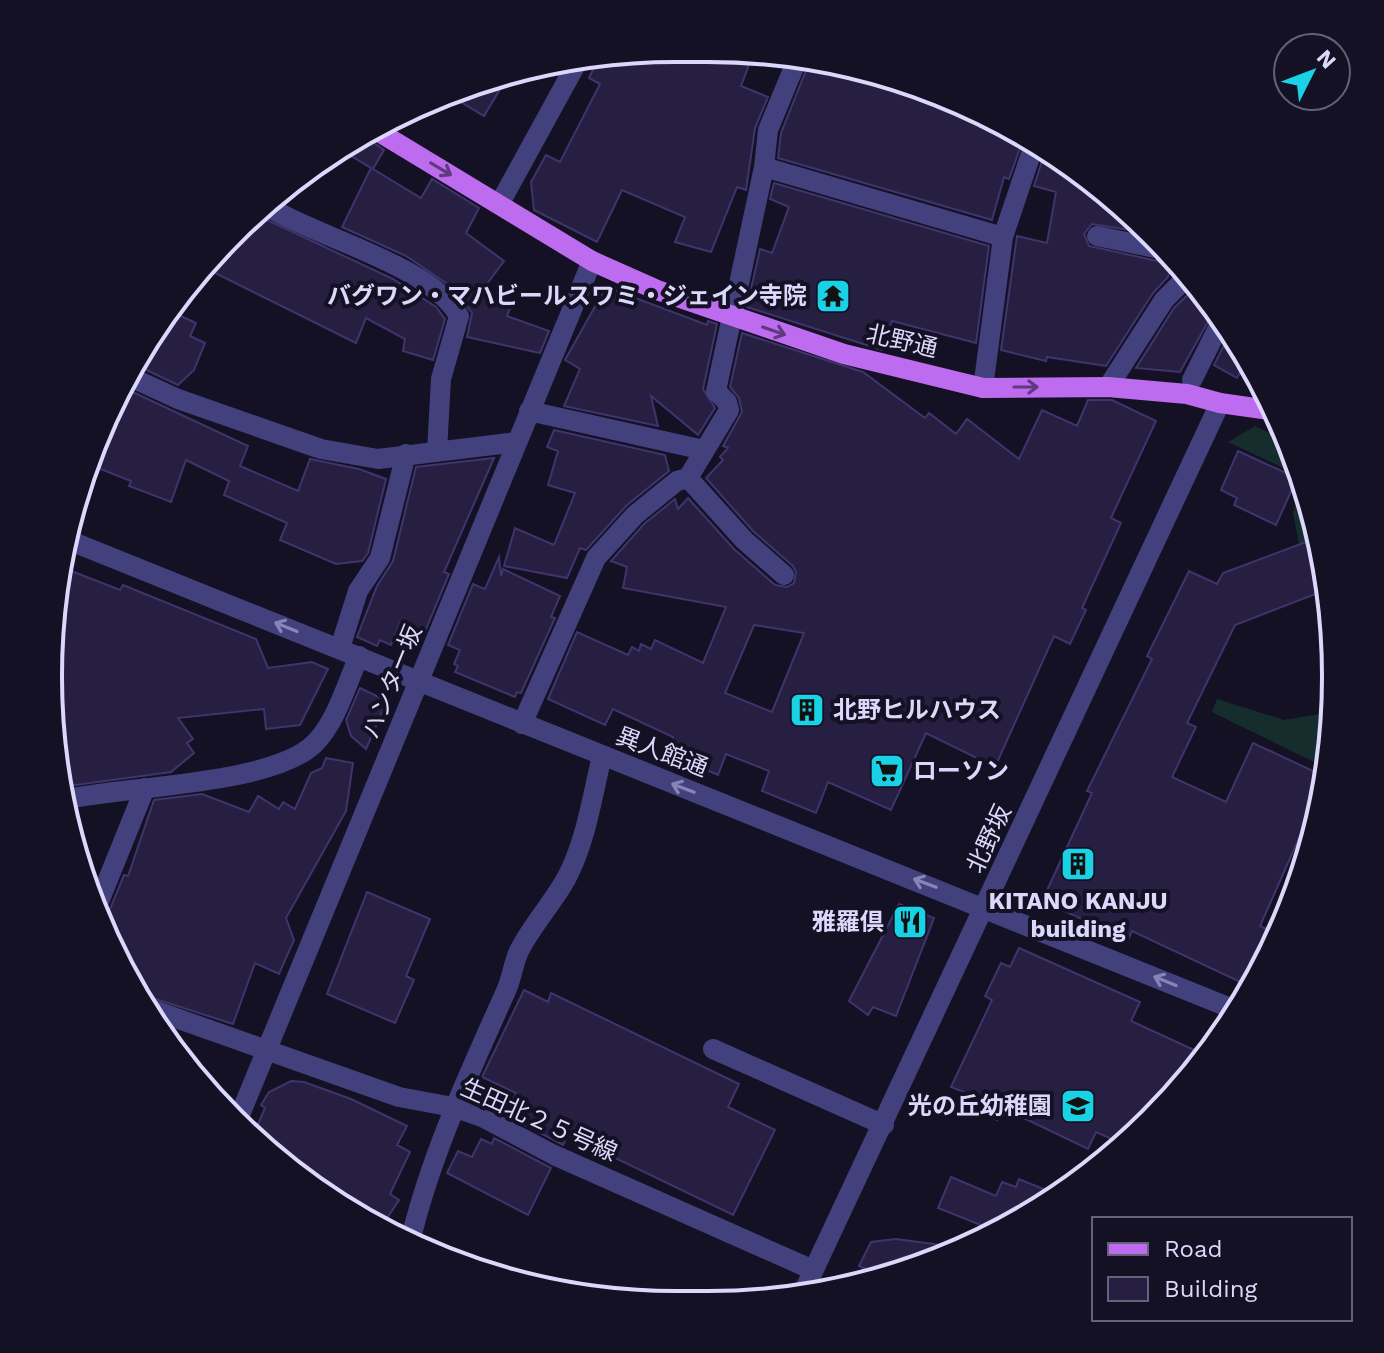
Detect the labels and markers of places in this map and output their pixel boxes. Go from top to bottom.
temple icon: バグワン・マハビールスワミ・ジェイン寺院 [814,277,852,315]
place label: バグワン・マハビールスワミ・ジェイン寺院 [327,282,807,310]
building icon: 北野ヒルハウス [788,691,826,729]
place label: 北野ヒルハウス [833,696,1001,724]
supermarket icon: ローソン [868,752,906,790]
place label: ローソン [913,757,1009,785]
building icon: KITANO KANJU building [1059,845,1097,883]
place label: KITANO KANJU building [988,887,1168,943]
restaurant icon: 雅羅倶 [891,903,929,941]
place label: 雅羅倶 [812,908,884,936]
school or university icon: 光の丘幼稚園 [1059,1087,1097,1125]
place label: 光の丘幼稚園 [908,1092,1052,1120]

